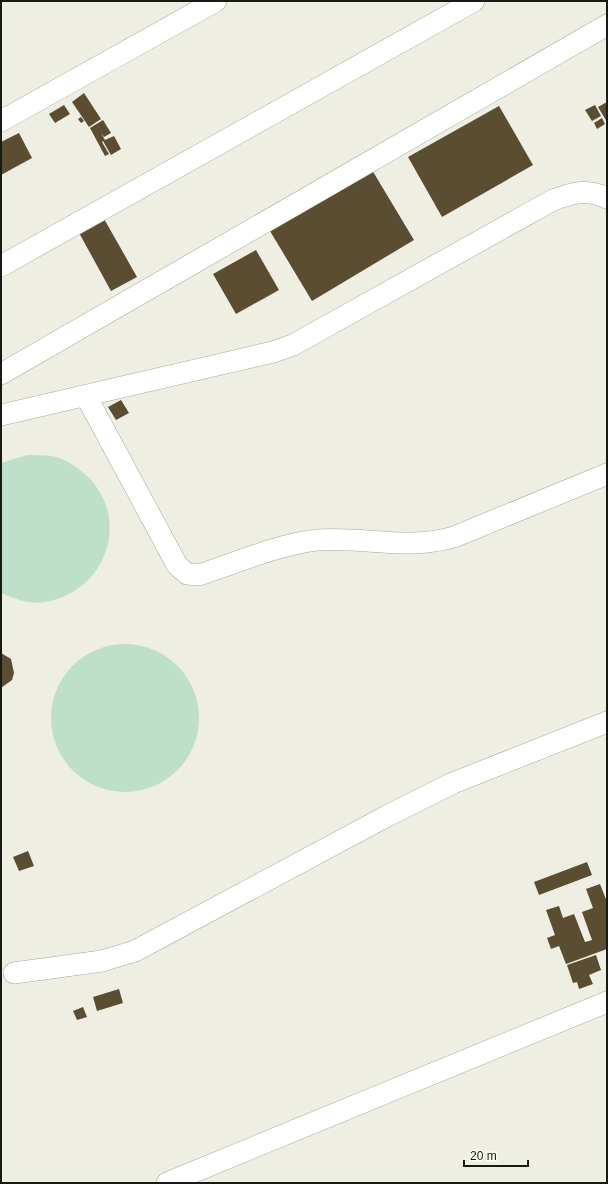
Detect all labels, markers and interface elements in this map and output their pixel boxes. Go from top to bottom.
scale bar [464,1142,528,1168]
text: 20 m [470,1149,497,1163]

